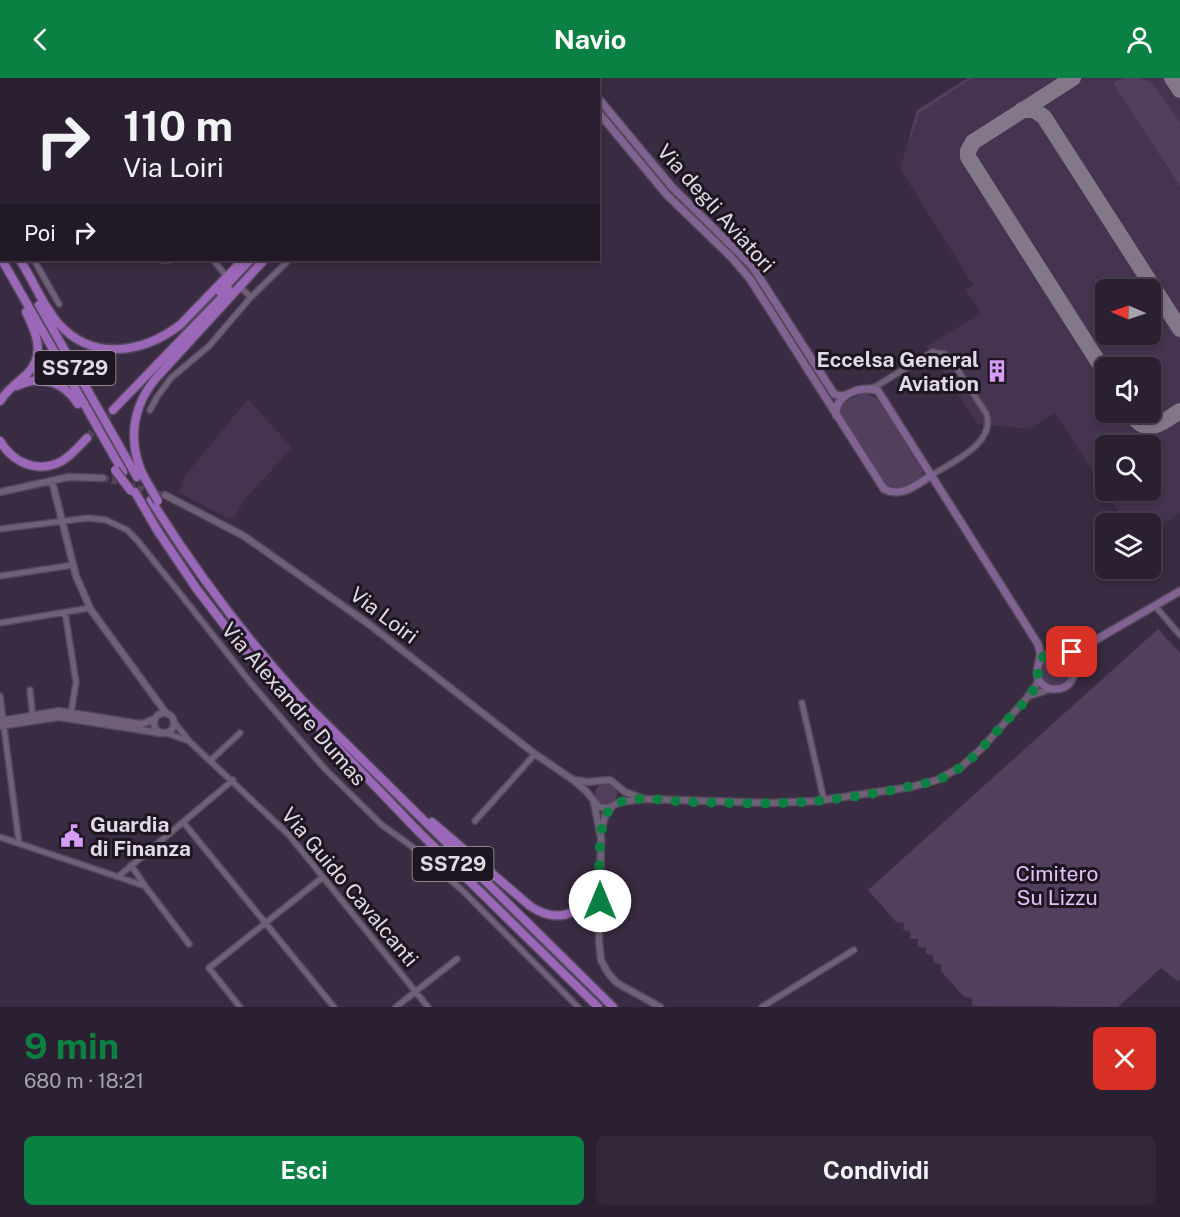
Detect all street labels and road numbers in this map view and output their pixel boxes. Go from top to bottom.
street label: Via degli Aviatori [652,139,780,277]
road number: SS729 [34,351,116,385]
street label: Via Loiri [345,581,423,649]
street label: Via Alexandre Dumas [216,617,372,791]
street label: Via Guido Cavalcanti [276,803,424,971]
road number: SS729 [412,847,494,881]

